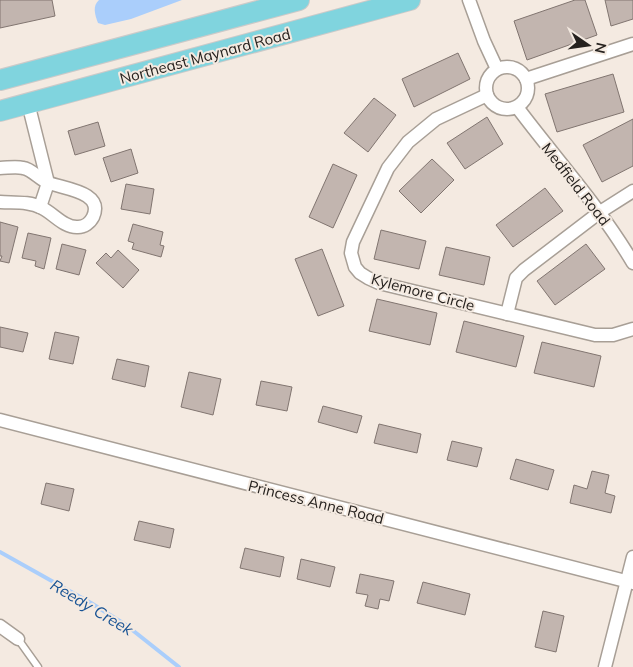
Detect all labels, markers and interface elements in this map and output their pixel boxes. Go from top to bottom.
north arrow [563,20,613,70]
street label: Northeast Maynard Road [118,24,292,88]
text: N [591,41,611,55]
street label: Medfield Road [538,139,614,229]
street label: Kylemore Circle [369,269,477,315]
street label: Princess Anne Road [246,476,386,528]
water label: Reedy Creek [47,575,138,640]

